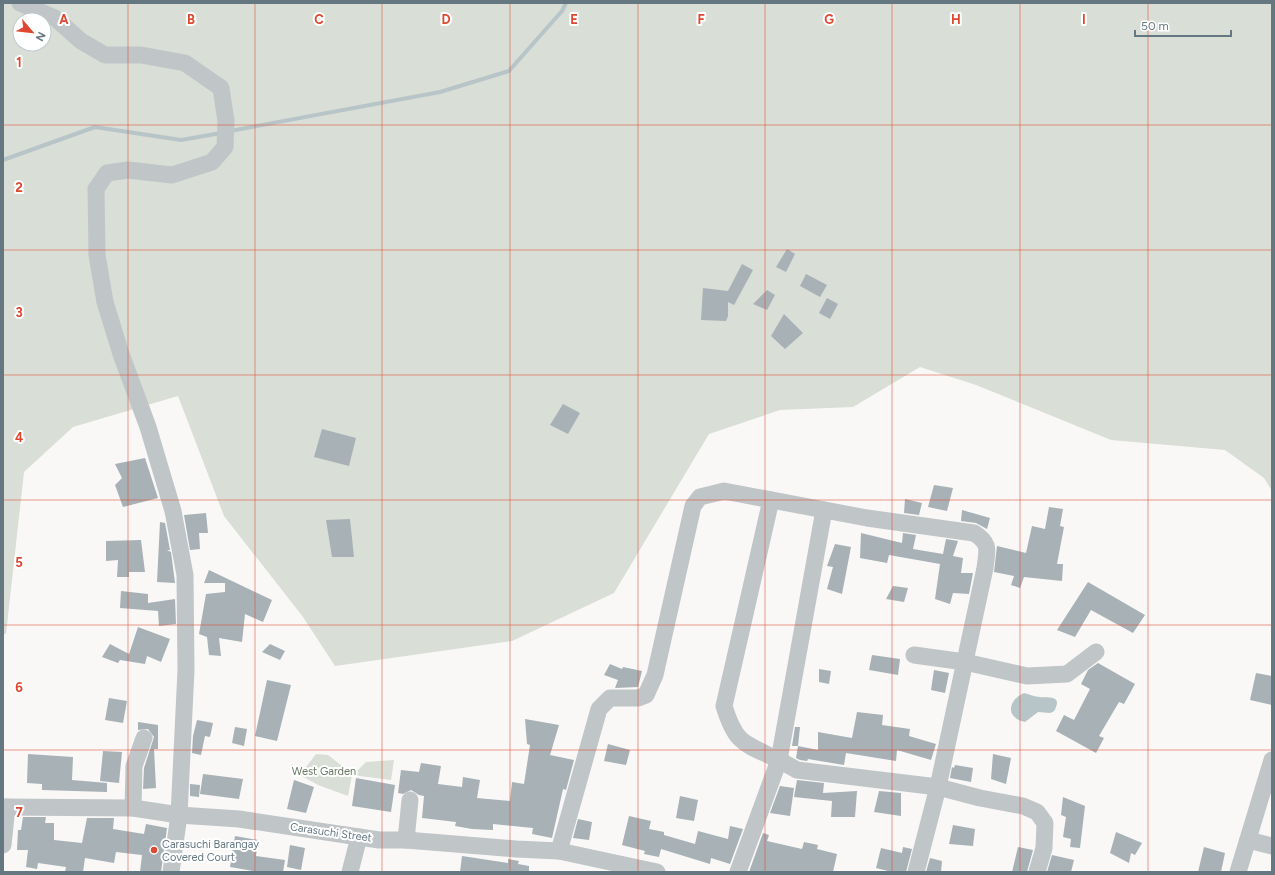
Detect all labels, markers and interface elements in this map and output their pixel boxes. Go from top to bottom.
north arrow [12,12,52,52]
text: A [59,12,69,27]
text: B [187,12,195,27]
text: C [314,12,324,27]
text: D [441,12,451,27]
text: E [570,12,578,27]
text: F [697,12,705,27]
text: G [824,12,834,27]
text: H [951,12,961,27]
text: I [1082,12,1086,27]
scale bar [1135,12,1231,38]
text: 50 m [1141,19,1169,33]
text: N [33,30,48,43]
text: 1 [16,55,22,70]
text: 2 [15,180,23,195]
text: 3 [15,305,23,320]
text: 4 [15,430,23,445]
text: 5 [15,555,23,570]
text: 6 [15,680,23,695]
park label: West Garden [292,765,356,778]
text: 7 [15,805,23,820]
street label: Carasuchi Street [289,820,373,845]
place label: Carasuchi Barangay Covered Court [162,838,259,864]
marker: Carasuchi Barangay Covered Court [149,845,159,855]

